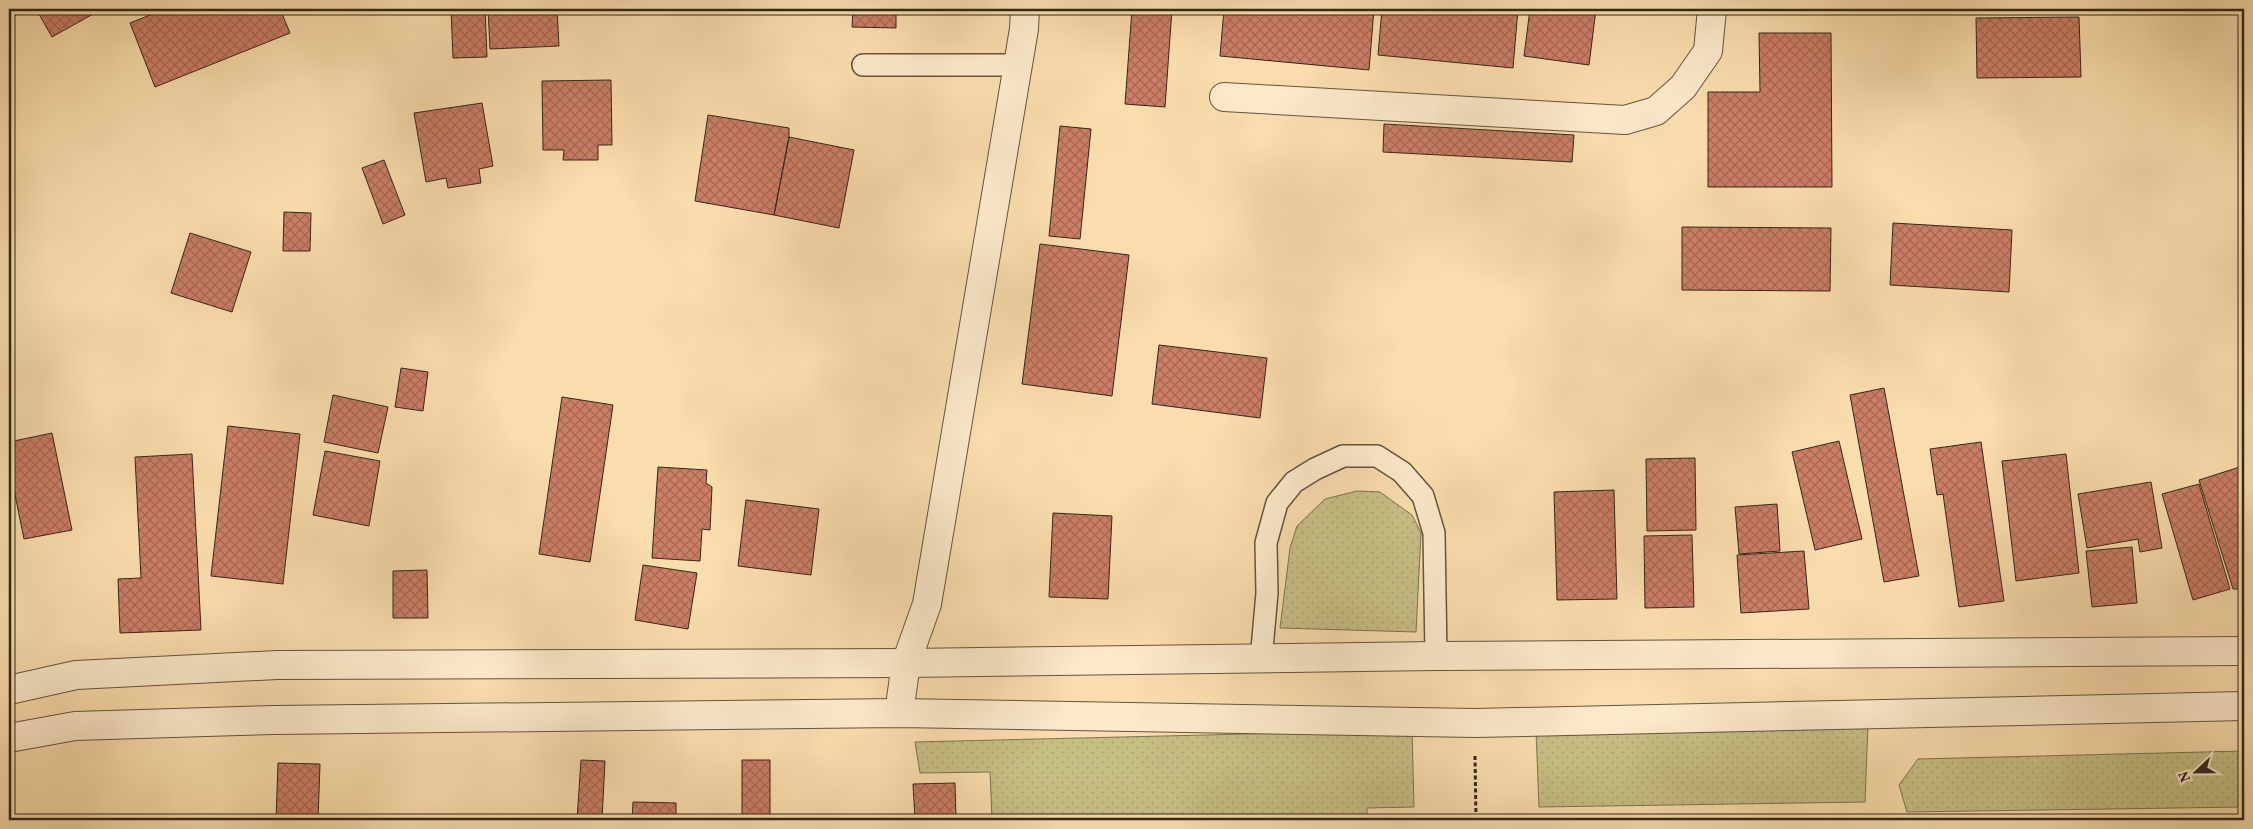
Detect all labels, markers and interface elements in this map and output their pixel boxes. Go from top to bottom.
north arrow [2170,746,2220,796]
text: N [2175,768,2196,785]

